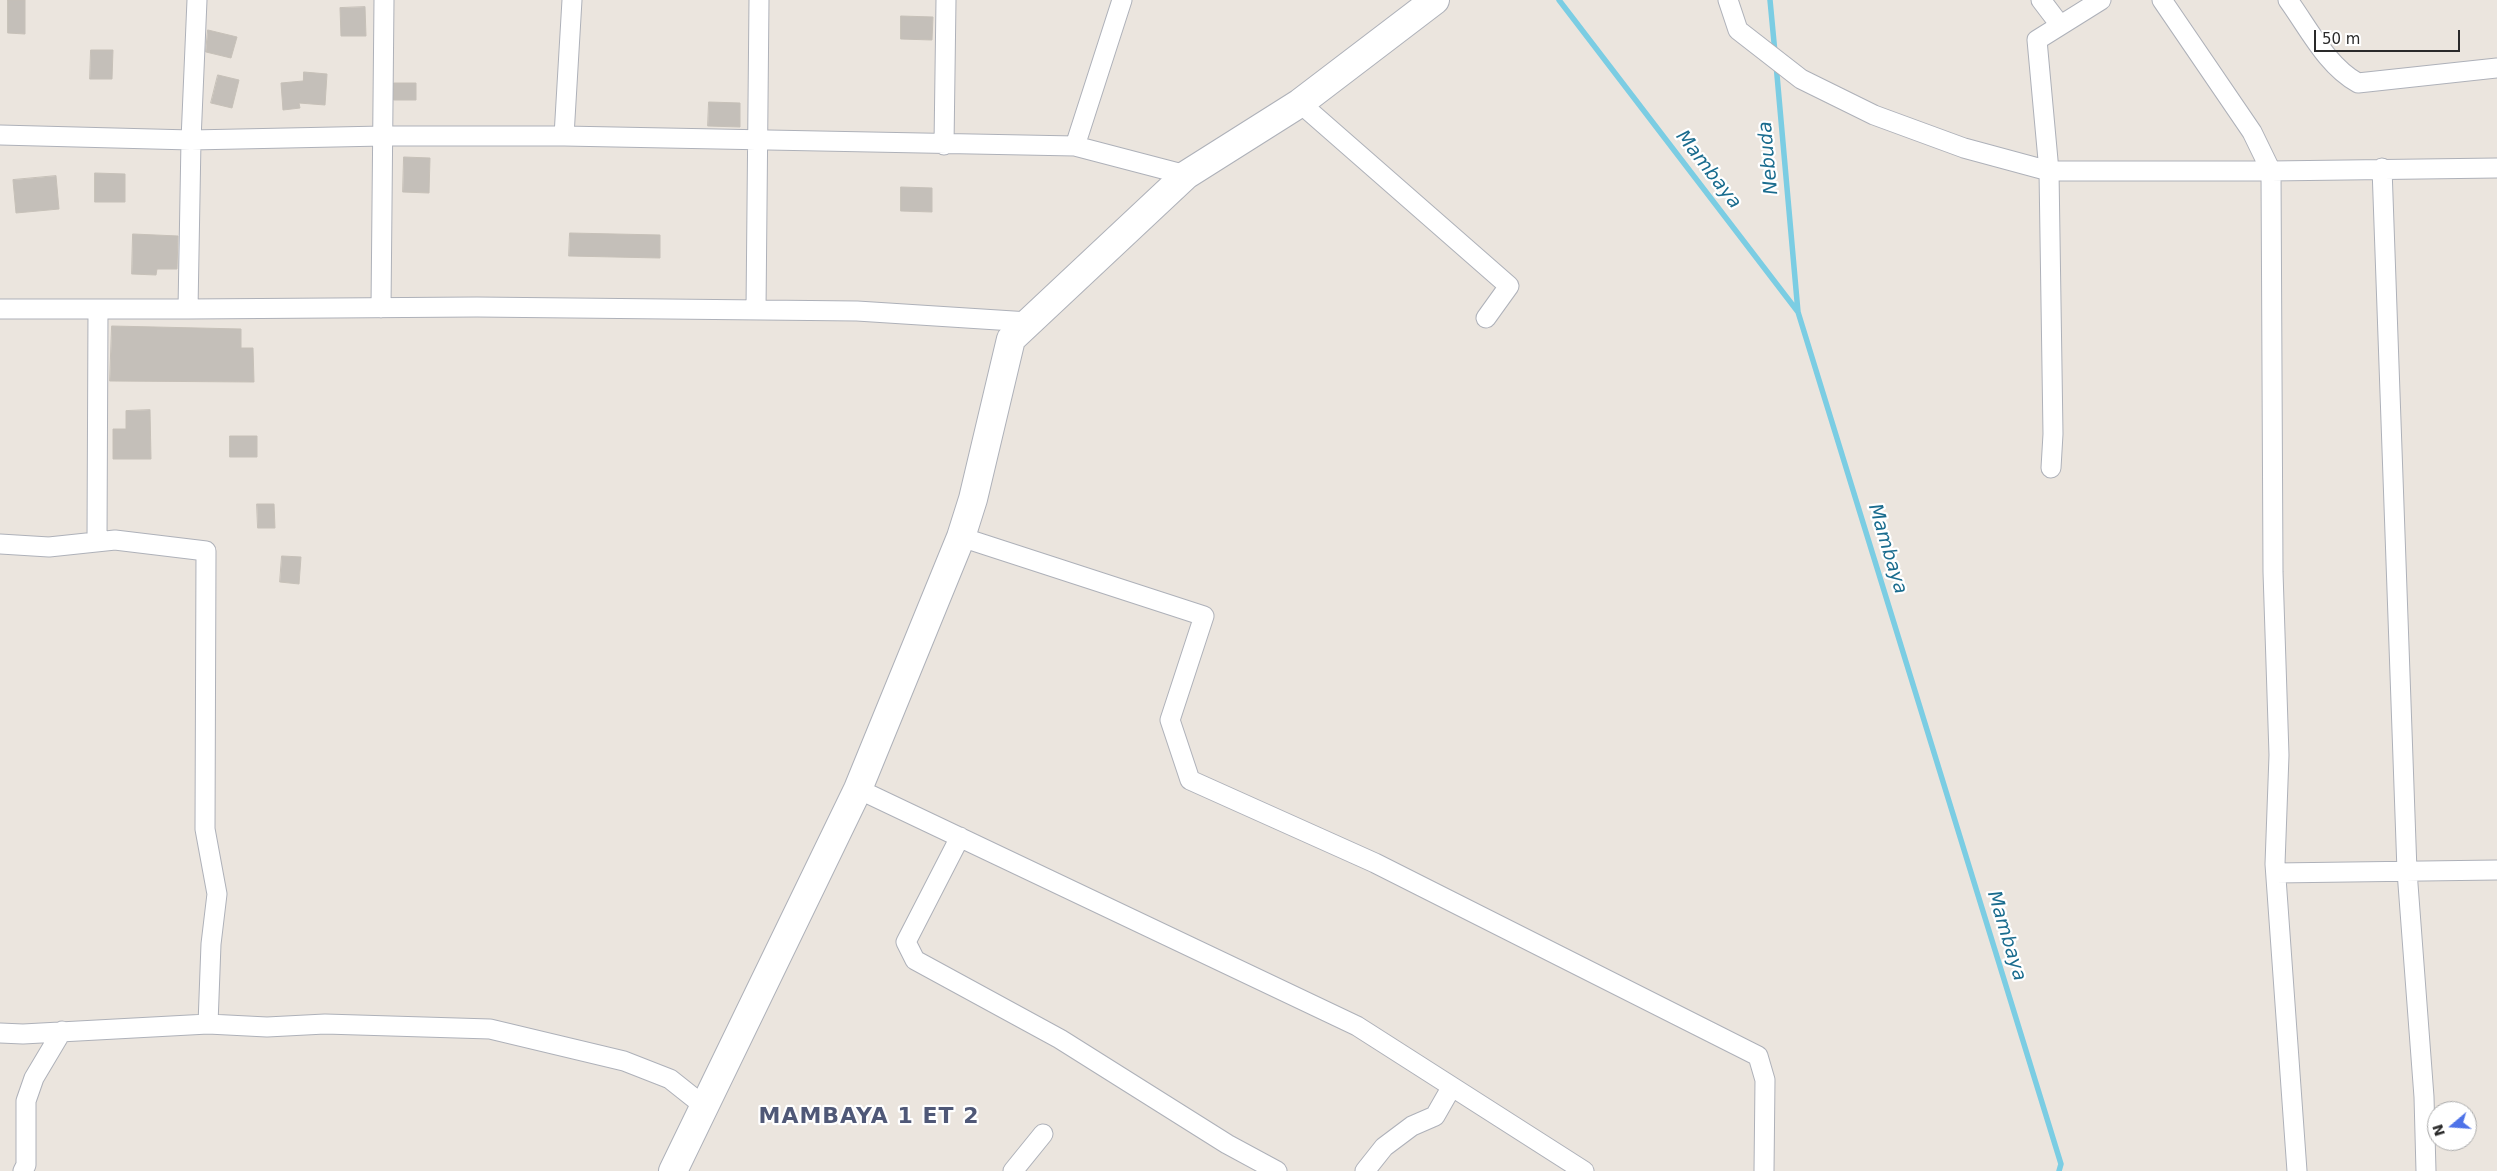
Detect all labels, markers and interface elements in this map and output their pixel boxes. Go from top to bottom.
scale bar [2317,20,2463,52]
text: 50 m [2322,30,2360,48]
water label: Nebuda [1754,120,1784,196]
water label: Mambaya [1670,126,1746,214]
water label: Mambaya [1862,501,1912,597]
water label: Mambaya [1981,888,2031,984]
north arrow [2427,1101,2477,1151]
district label: MAMBAYA 1 ET 2 [757,1104,981,1130]
text: N [2429,1122,2448,1138]

